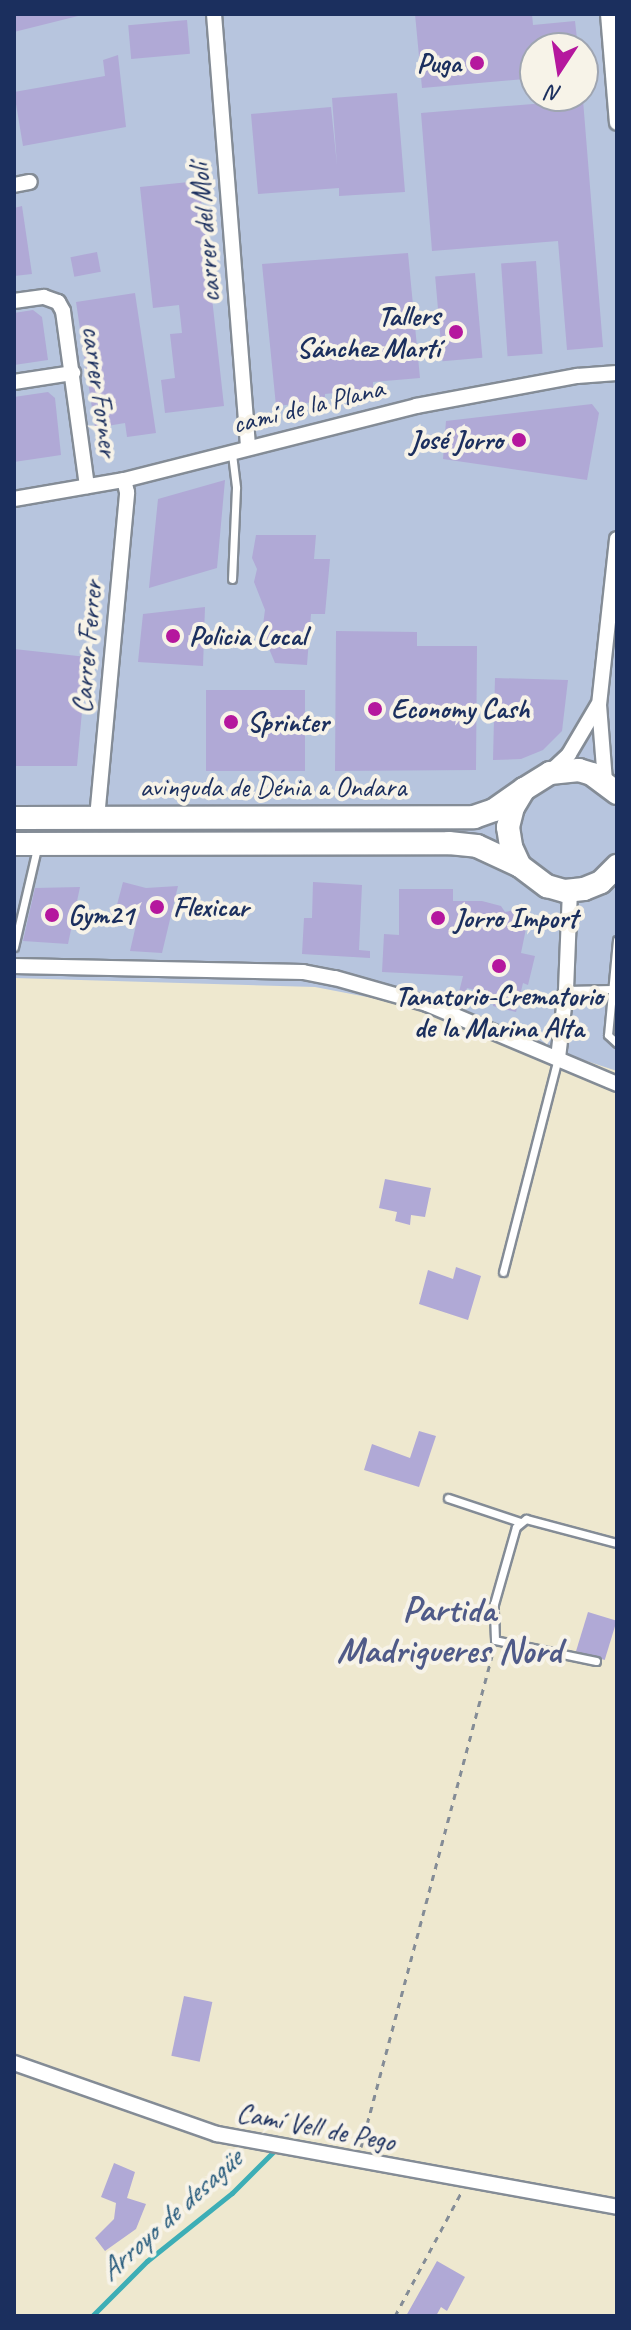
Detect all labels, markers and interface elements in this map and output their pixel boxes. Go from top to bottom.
north arrow [519,32,599,112]
place label: Puga [417,46,461,80]
marker: Puga [468,54,486,72]
text: N [545,78,564,109]
street label: carrer del Molí [182,162,228,304]
place label: Tallers Sánchez Martí [296,299,440,365]
street label: carrer Forner [74,323,126,459]
marker: Tallers Sánchez Martí [447,323,465,341]
street label: camí de la Plana [228,371,388,441]
place label: José Jorro [410,423,503,457]
marker: José Jorro [510,431,528,449]
street label: Carrer Ferrer [64,580,110,714]
place label: Policia Local [189,619,305,653]
marker: Policia Local [164,627,182,645]
place label: Economy Cash [391,692,530,726]
marker: Economy Cash [366,700,384,718]
place label: Sprinter [247,705,329,739]
marker: Sprinter [222,713,240,731]
street label: avinguda de Dénia a Ondara [139,770,407,804]
place label: Flexicar [173,890,249,924]
place label: Gym21 [68,898,134,932]
marker: Flexicar [148,898,166,916]
place label: Jorro Import [454,901,577,935]
marker: Gym21 [43,906,61,924]
marker: Jorro Import [429,909,447,927]
marker: Tanatorio-Crematorio de la Marina Alta [490,957,508,975]
place label: Tanatorio-Crematorio de la Marina Alta [395,979,603,1045]
district label: Partida Madrigueres Nord [337,1587,561,1672]
street label: Camí Vell de Pego [234,2095,398,2159]
water label: Arroyo de desagüe [91,2142,249,2288]

